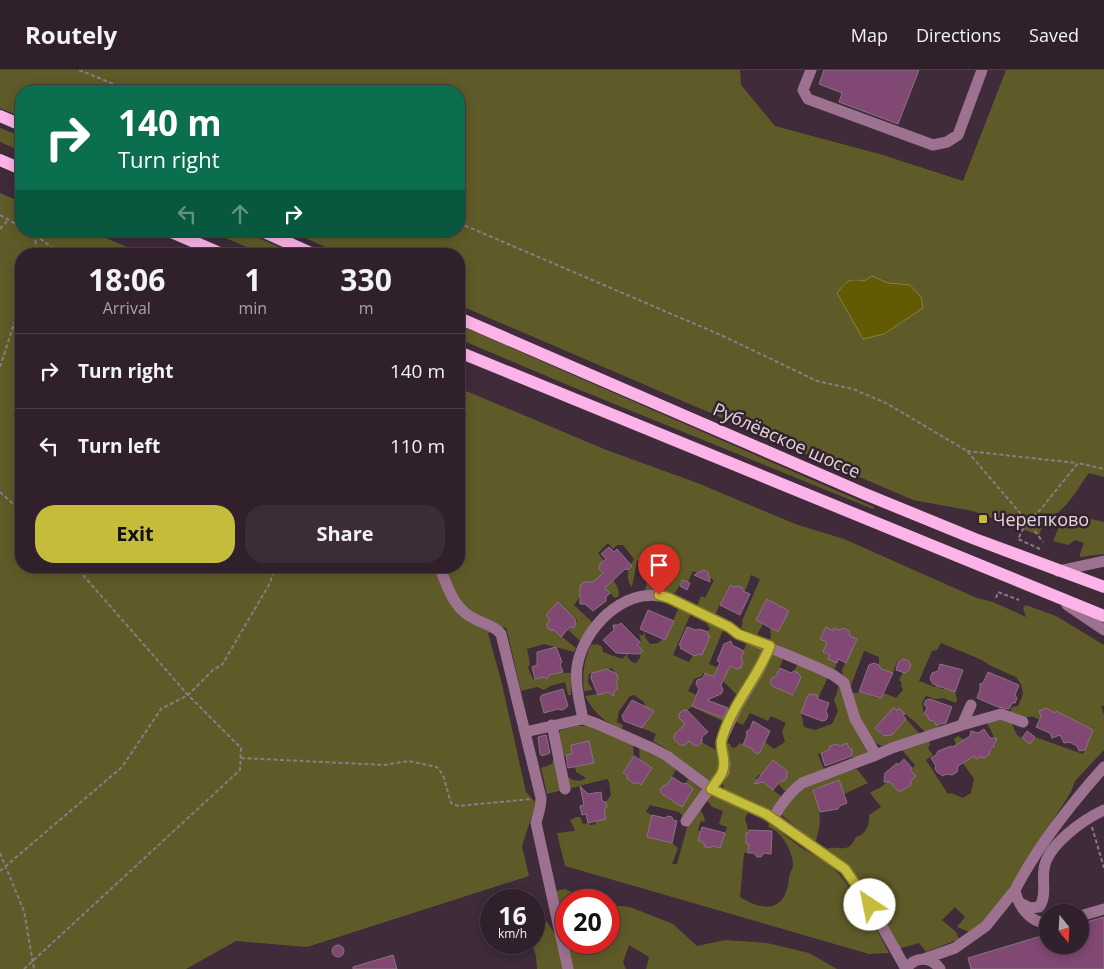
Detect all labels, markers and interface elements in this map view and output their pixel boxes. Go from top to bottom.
text: Routely [25,18,117,51]
text: Map [851,23,888,47]
text: Directions [916,23,1001,47]
text: Saved [1029,23,1079,47]
text: 140 m [118,99,222,146]
icon: right [35,105,100,170]
text: Turn right [118,144,220,174]
icon: left [173,200,201,228]
icon: ahead [226,200,254,228]
icon: right [279,200,307,228]
text: 18:06 [88,259,165,300]
text: 1 [244,259,261,300]
text: 330 [340,259,392,300]
text: Arrival [103,297,151,319]
text: min [239,297,267,319]
text: m [359,297,374,319]
icon: right [35,357,63,385]
text: Turn right [78,358,173,384]
text: 140 m [390,358,445,384]
street label: Рублёвское шоссе [709,397,865,483]
icon: left [35,432,63,460]
text: Turn left [78,433,160,459]
text: 110 m [390,433,445,459]
button: Exit [35,505,235,563]
button: Share [245,505,445,563]
place label: Черепково [993,507,1089,531]
marker: Черепково [977,513,989,525]
pin [638,544,680,595]
icon: arrive [645,551,673,579]
position arrow [843,878,895,930]
speed limit sign: 20 [555,889,620,954]
text: 16 [498,898,527,932]
north arrow [1039,904,1089,954]
map controls [1039,904,1089,954]
text: km/h [498,925,527,942]

